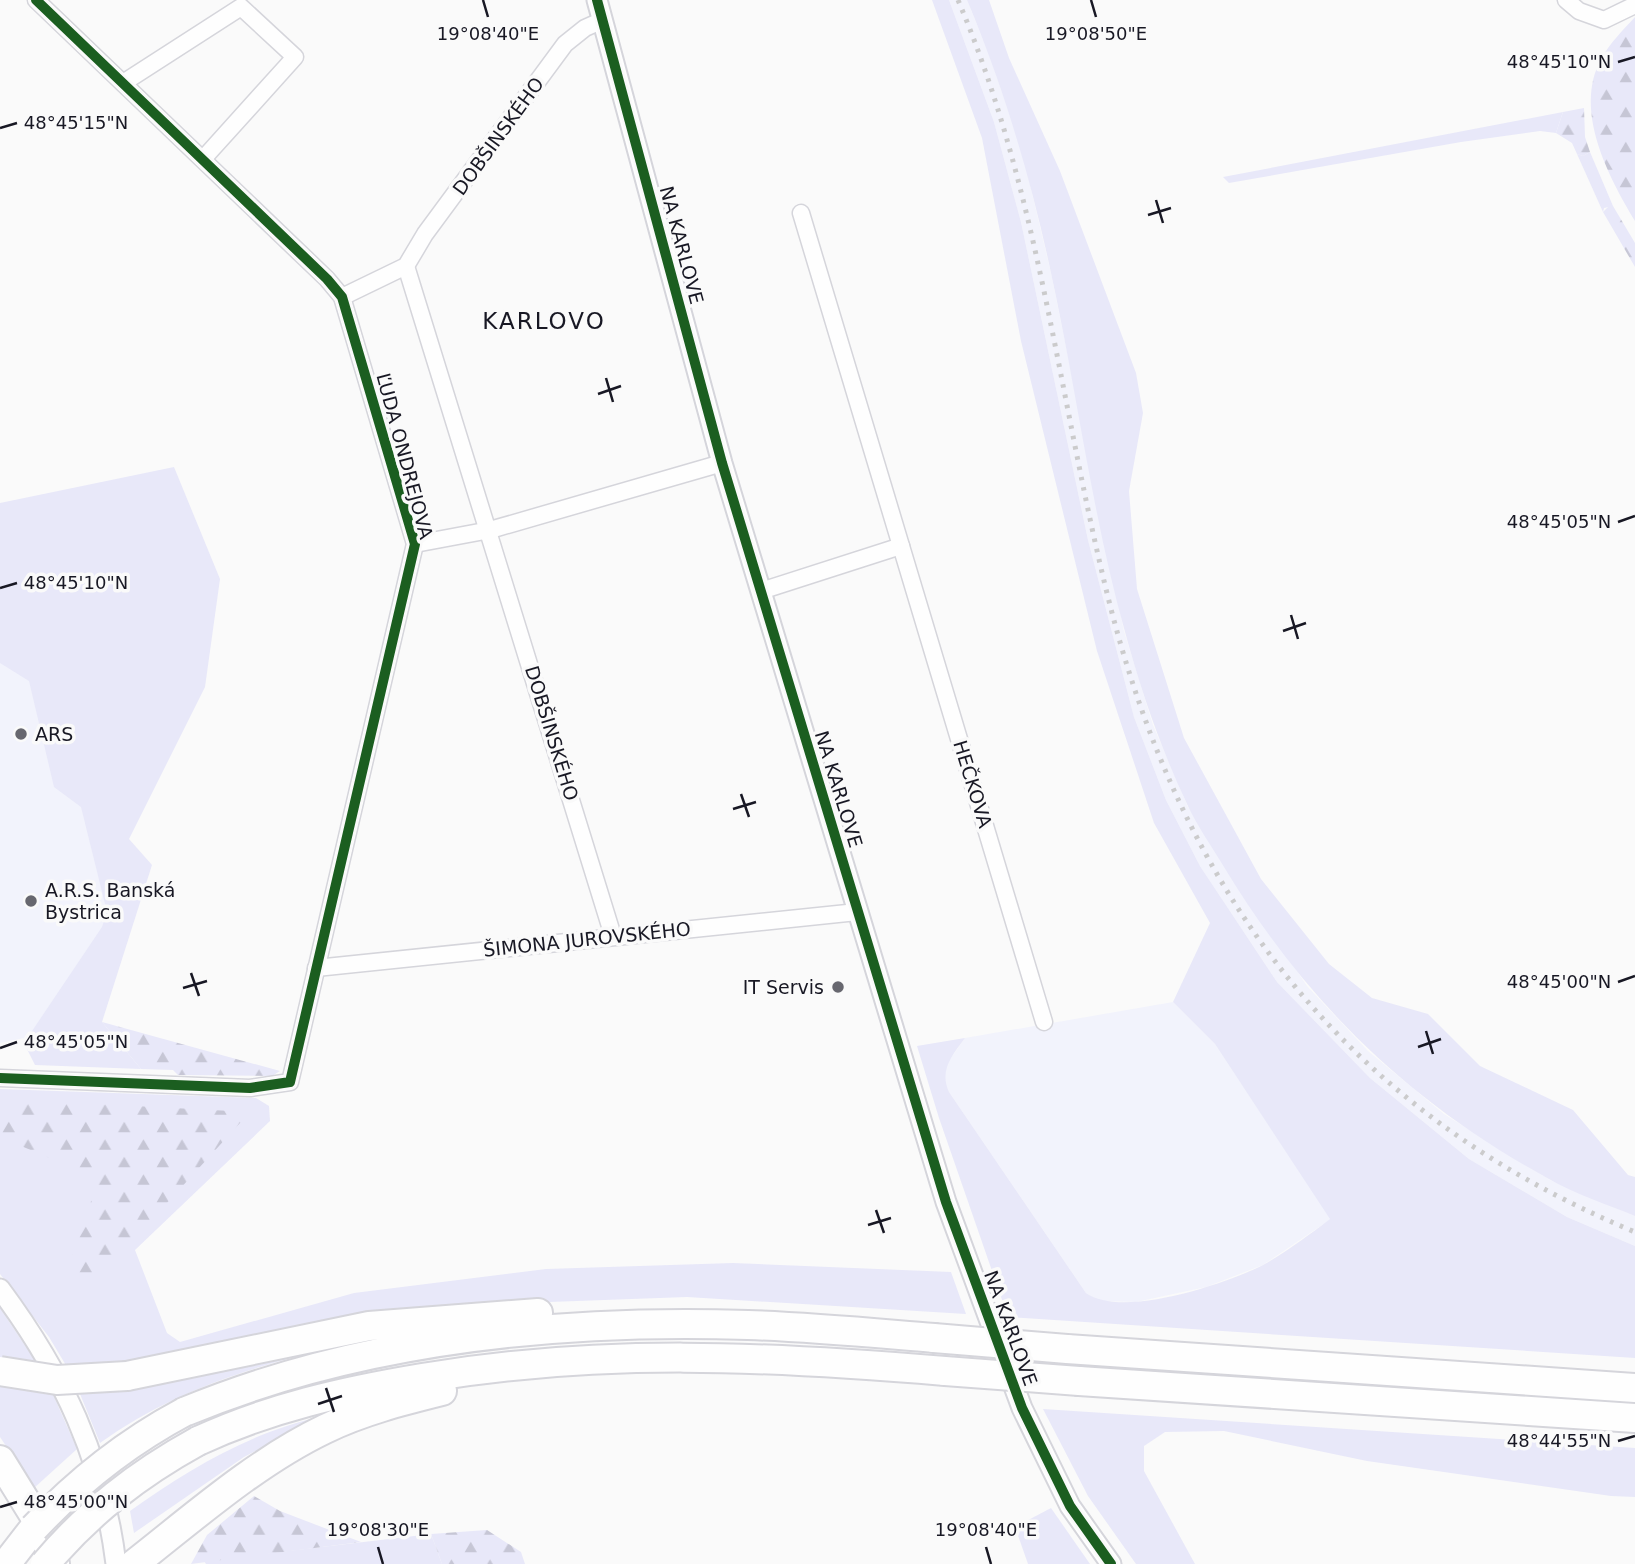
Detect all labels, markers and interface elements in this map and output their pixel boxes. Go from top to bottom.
text: 19°08'40"E [437,23,539,44]
text: 19°08'50"E [1045,23,1147,44]
text: 48°45'10"N [1507,51,1611,72]
street label: DOBŠINSKÉHO [447,72,548,199]
text: 48°45'15"N [24,112,128,133]
street label: NA KARLOVE [656,184,708,306]
district label: KARLOVO [482,308,606,334]
street label: ĽUDA ONDREJOVA [372,371,438,541]
text: 48°45'05"N [1507,511,1611,532]
text: 48°45'10"N [24,572,128,593]
street label: DOBŠINSKÉHO [521,663,584,803]
place label: ARS [35,723,73,745]
marker: ARS [13,726,29,742]
street label: NA KARLOVE [811,728,867,850]
street label: HEČKOVA [949,737,998,830]
place label: A.R.S. Banská Bystrica [45,879,175,923]
marker: A.R.S. Banská Bystrica [23,893,39,909]
street label: ŠIMONA JUROVSKÉHO [482,916,692,961]
text: 48°45'00"N [1507,971,1611,992]
place label: IT Servis [743,976,824,998]
marker: IT Servis [830,979,846,995]
text: 48°45'05"N [24,1031,128,1052]
street label: NA KARLOVE [980,1267,1042,1389]
text: 48°44'55"N [1507,1430,1611,1451]
text: 48°45'00"N [24,1491,128,1512]
text: 19°08'30"E [327,1519,429,1540]
text: 19°08'40"E [935,1519,1037,1540]

